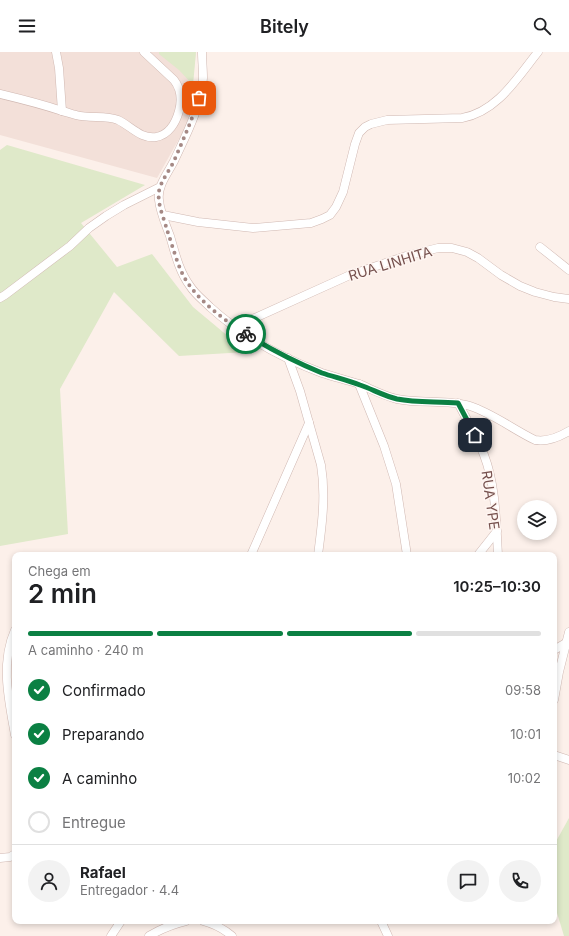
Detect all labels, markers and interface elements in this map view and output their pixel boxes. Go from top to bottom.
icon: menu [16,15,38,37]
icon: search [531,15,553,37]
text: Bitely [260,16,309,37]
pin [182,81,216,115]
icon: bag [188,87,210,109]
street label: RUA LINHITA [346,242,434,284]
courier [226,314,266,354]
icon: bike [235,323,257,345]
pin [458,418,492,452]
icon: home [464,424,486,446]
street label: RUA YPE [478,469,504,531]
map controls [517,500,557,540]
button: layers [517,500,557,540]
text: Chega em [28,563,91,579]
text: 10:25–10:30 [453,577,541,596]
text: 2 min [28,578,97,609]
text: A caminho · 240 m [28,642,144,658]
icon: check [28,679,50,701]
text: Confirmado [62,681,146,700]
text: 09:58 [505,682,541,698]
icon: check [28,723,50,745]
text: Preparando [62,725,145,744]
text: 10:01 [510,726,541,742]
icon: check [28,767,50,789]
text: A caminho [62,769,137,788]
text: 10:02 [508,770,541,786]
text: Entregue [62,813,126,832]
button: person [28,860,70,902]
button: chat [447,860,489,902]
button: phone [499,860,541,902]
text: Rafael [80,863,126,882]
text: Entregador · 4.4 [80,882,179,898]

